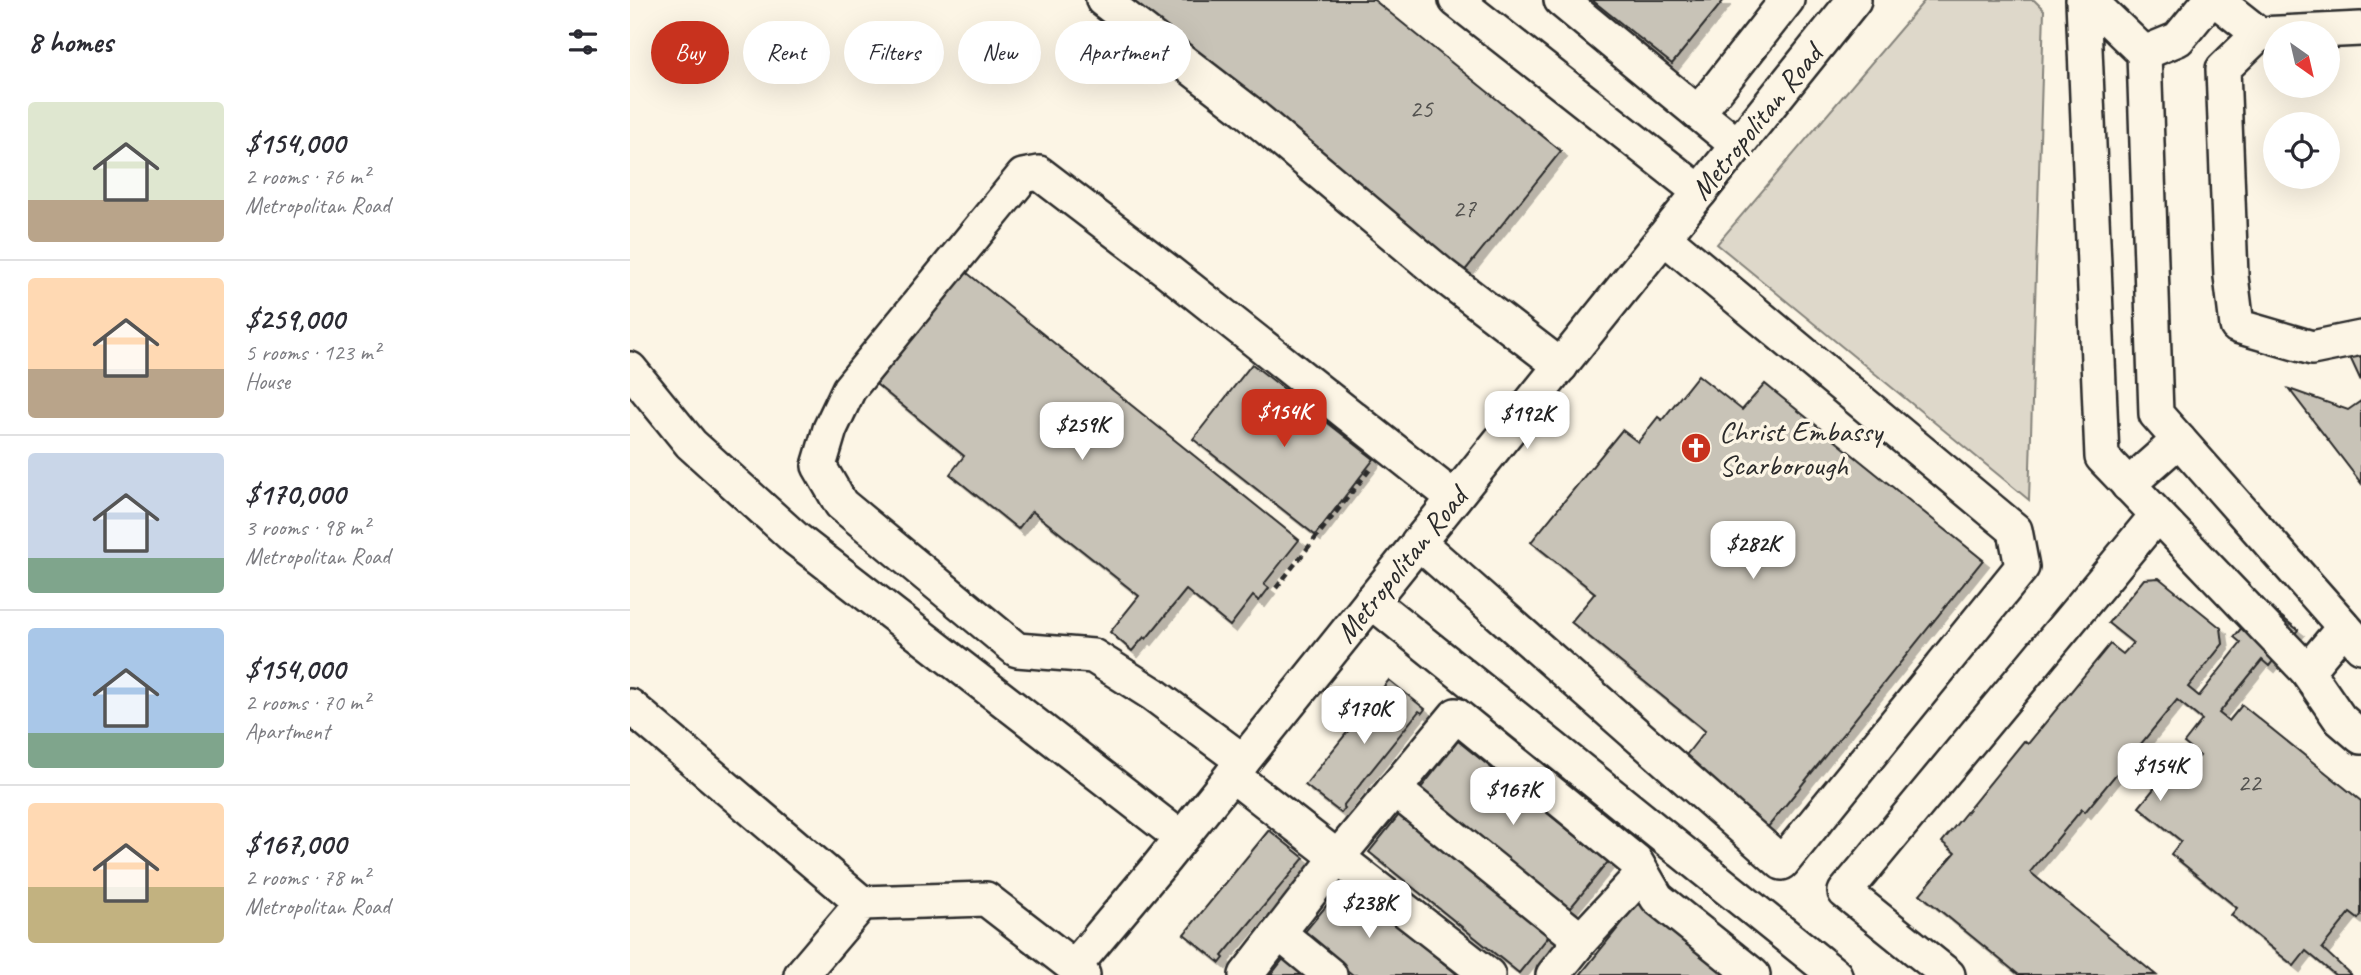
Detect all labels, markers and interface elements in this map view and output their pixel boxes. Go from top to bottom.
chip: Buy [651,21,729,84]
chip: Rent [743,21,830,84]
chip: Filters [844,21,944,84]
chip: New [958,21,1041,84]
chip: Apartment [1055,21,1191,84]
north arrow [2263,21,2340,98]
map controls [2263,21,2340,189]
text: 8 homes [28,23,113,61]
icon: filters [564,23,602,61]
street label: Metropolitan Road [1682,33,1833,208]
house number: 25 [1409,92,1434,125]
button: locate [2263,112,2340,189]
text: $154,000 [245,124,345,162]
icon: home [84,130,168,214]
text: 2 rooms · 76 m² [245,162,369,191]
text: Metropolitan Road [245,191,390,220]
house number: 27 [1452,192,1477,225]
text: $259,000 [245,300,345,338]
icon: home [84,306,168,390]
text: 5 rooms · 123 m² [245,338,380,367]
text: House [245,367,290,396]
pin: $154K [1235,390,1333,449]
pin: $192K [1478,392,1576,451]
text: $154K [1258,397,1310,426]
text: $192K [1501,399,1553,428]
pin: $259K [1033,402,1131,462]
text: $259K [1056,410,1108,439]
place label: Christ Embassy Scarborough [1719,412,1885,484]
church icon: Christ Embassy Scarborough [1679,431,1713,465]
text: $170,000 [245,475,345,513]
street label: Metropolitan Road [1327,476,1478,651]
icon: home [84,481,168,565]
text: 3 rooms · 98 m² [245,513,369,542]
pin: $282K [1704,522,1802,581]
text: $282K [1726,529,1780,558]
text: Metropolitan Road [245,542,390,571]
text: $154,000 [245,650,345,688]
icon: home [84,656,168,740]
pin: $170K [1315,686,1413,746]
text: 2 rooms · 70 m² [245,688,369,717]
text: $170K [1338,694,1391,723]
text: Apartment [245,717,330,746]
pin: $154K [2111,744,2209,803]
text: $154K [2134,751,2186,780]
house number: 22 [2237,766,2263,799]
pin: $167K [1464,768,1562,827]
text: $167K [1486,775,1540,804]
text: $167,000 [245,825,346,863]
icon: home [84,831,168,915]
text: 2 rooms · 78 m² [245,863,369,892]
pin: $238K [1320,880,1418,940]
text: $238K [1342,888,1396,917]
text: Metropolitan Road [245,892,390,921]

